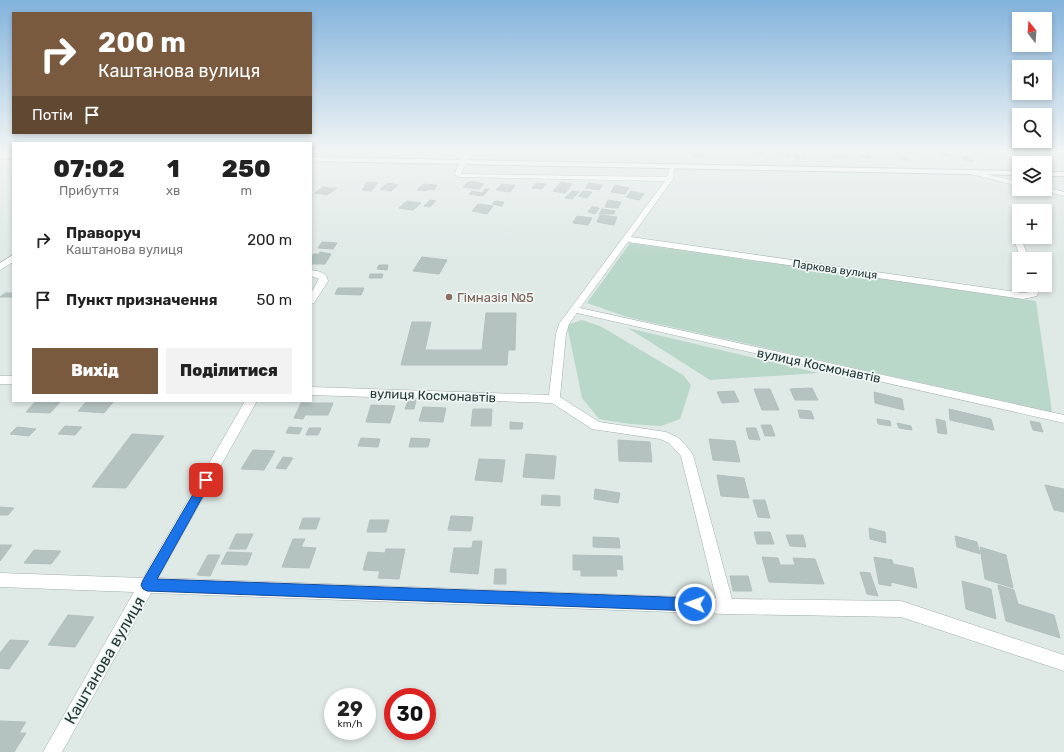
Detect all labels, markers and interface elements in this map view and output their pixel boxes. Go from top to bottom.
north arrow [1012,12,1052,52]
map controls [1012,12,1052,292]
text: 200 m [98,26,186,59]
icon: right [32,28,84,80]
text: Каштанова вулиця [98,60,260,82]
button: sound [1012,60,1052,100]
icon: arrive [81,104,103,126]
text: Потім [32,106,73,124]
button: search [1012,108,1052,148]
text: 07:02 [53,155,125,183]
text: 1 [167,155,180,183]
text: 250 [222,155,271,183]
button: layers [1012,156,1052,196]
text: Прибуття [59,183,119,198]
text: хв [166,183,180,198]
text: m [240,183,252,198]
button: + [1012,204,1052,244]
text: Праворуч [66,224,141,242]
icon: right [32,229,54,251]
text: 200 m [247,231,292,249]
text: Каштанова вулиця [66,242,183,257]
button: − [1012,252,1052,292]
street label: Паркова вулиця [792,257,878,282]
icon: arrive [32,289,54,311]
place label: Гімназія №5 [457,290,534,305]
text: Пункт призначення [66,291,218,309]
text: 50 m [257,291,292,309]
marker: Гімназія №5 [444,292,454,302]
street label: вулиця Космонавтів [756,345,882,386]
button: Вихід [32,348,158,394]
button: Поділитися [166,348,292,394]
street label: вулиця Космонавтів [370,386,496,405]
pin [189,463,223,497]
icon: arrive [195,469,217,491]
position arrow [674,583,716,625]
street label: Каштанова вулиця [60,593,149,727]
speed limit sign: 30 [384,688,436,740]
text: 29 [337,697,363,721]
text: km/h [338,718,362,730]

